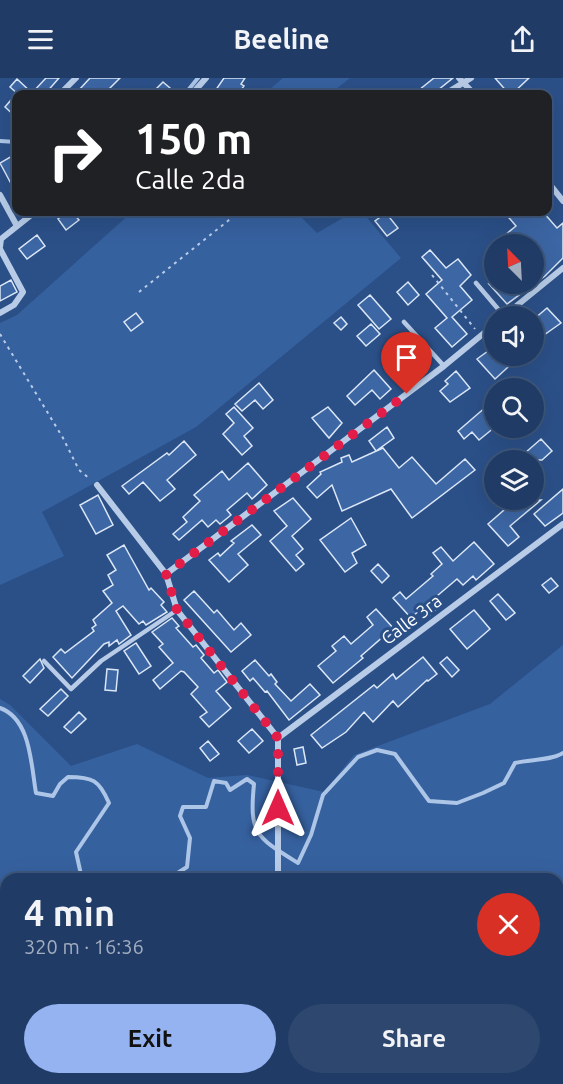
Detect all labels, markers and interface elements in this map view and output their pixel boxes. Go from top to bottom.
icon: menu [24,23,57,56]
icon: share [506,23,539,56]
text: Beeline [233,24,330,54]
icon: right [36,114,114,192]
text: 150 m [135,115,252,162]
text: Calle 2da [135,164,246,194]
north arrow [484,234,544,294]
map controls [484,234,544,510]
button: sound [484,306,544,366]
pin [381,332,432,394]
icon: arrive [390,341,423,374]
button: search [484,378,544,438]
button: layers [484,450,544,510]
street label: Calle 3ra [377,590,445,648]
position arrow [246,776,310,840]
text: 4 min [24,892,115,933]
button: close [477,893,540,956]
text: 320 m · 16:36 [24,935,144,958]
button: Exit [24,1004,276,1073]
button: Share [288,1004,540,1073]

